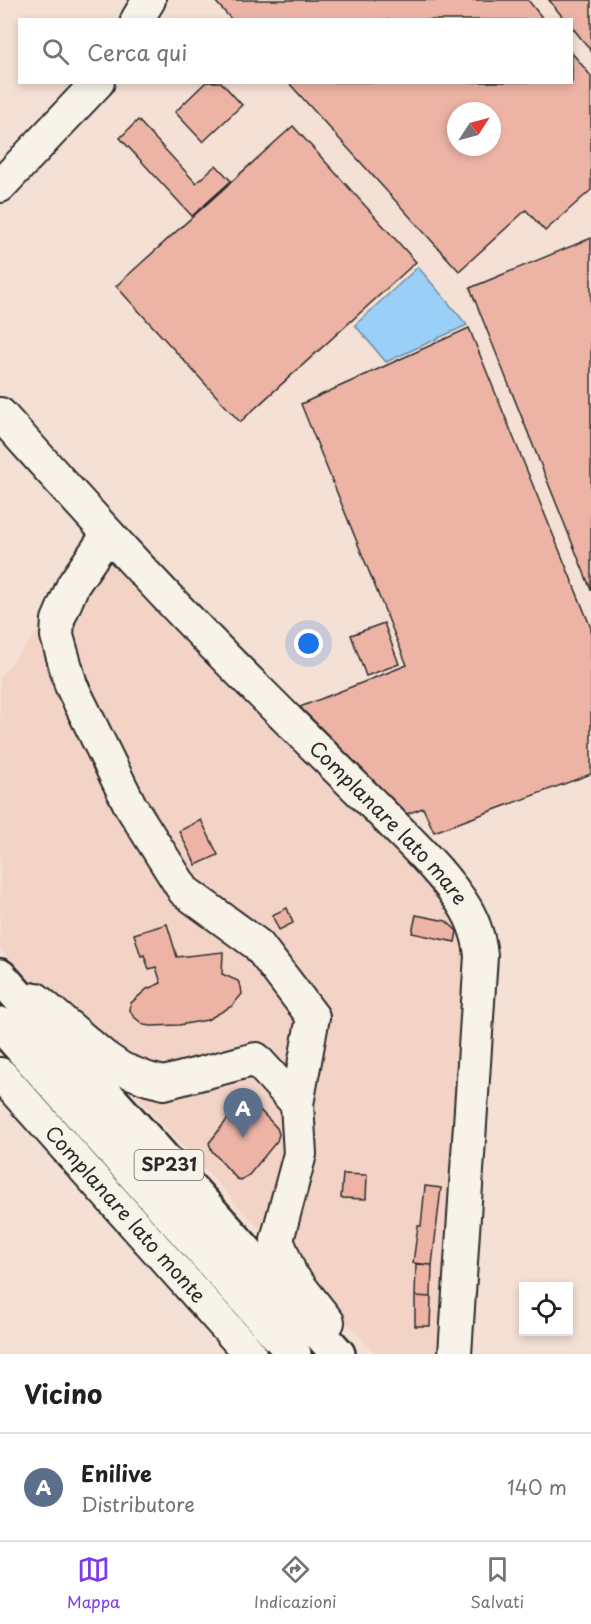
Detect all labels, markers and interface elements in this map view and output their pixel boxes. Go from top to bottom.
search box [18,18,573,84]
icon: search [39,35,72,68]
text: Cerca qui [87,35,187,68]
north arrow [447,102,501,156]
your location [294,629,323,658]
street label: Complanare lato mare [303,733,475,911]
pin: A [224,1088,262,1138]
street label: Complanare lato monte [38,1118,213,1309]
road number: SP231 [134,1150,204,1180]
map controls [519,1282,573,1336]
button: locate [519,1282,573,1336]
text: Vicino [24,1374,102,1413]
text: Enilive [81,1456,152,1489]
text: A [36,1472,51,1502]
text: 140 m [507,1472,567,1502]
text: Distributore [81,1489,195,1519]
tab: Mappa [67,1553,120,1613]
tab: Indicazioni [254,1553,336,1613]
tab: Salvati [470,1553,524,1613]

